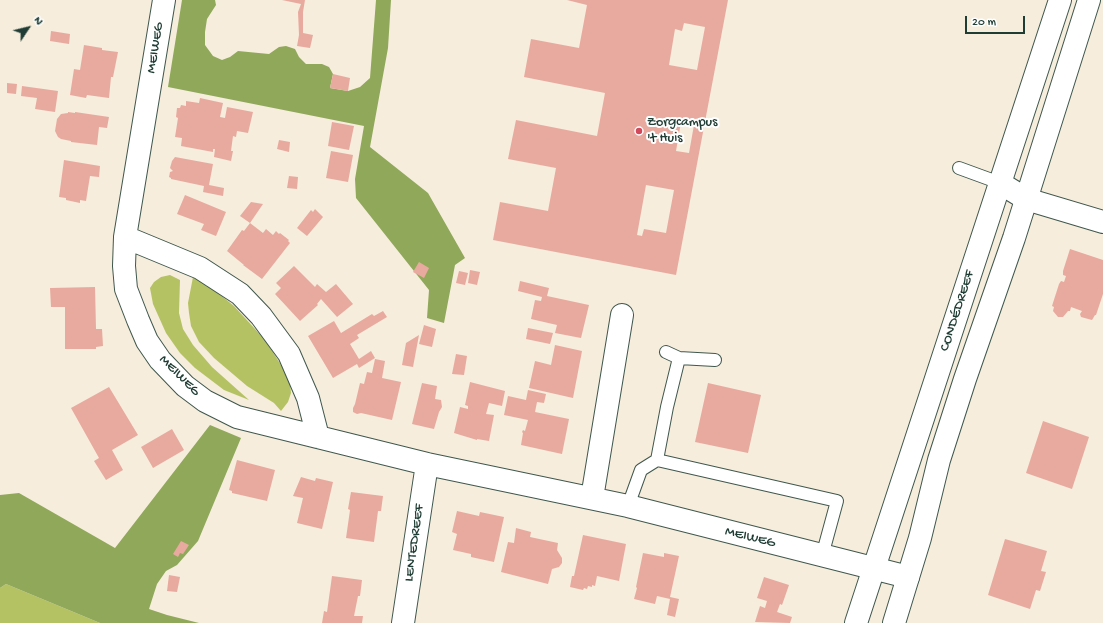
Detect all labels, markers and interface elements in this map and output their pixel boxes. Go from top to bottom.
north arrow [8,8,48,48]
scale bar [967,8,1027,34]
text: N [31,15,45,28]
text: 20 m [972,16,996,30]
street label: MEIWEG [144,21,168,75]
place label: Zorgcampus 't Huis [647,115,717,148]
marker: Zorgcampus 't Huis [634,126,644,136]
street label: CONDÉDREEF [937,268,979,354]
street label: MEIWEG [155,352,203,400]
street label: LENTEDREEF [401,503,429,583]
street label: MEIWEG [723,524,777,552]

